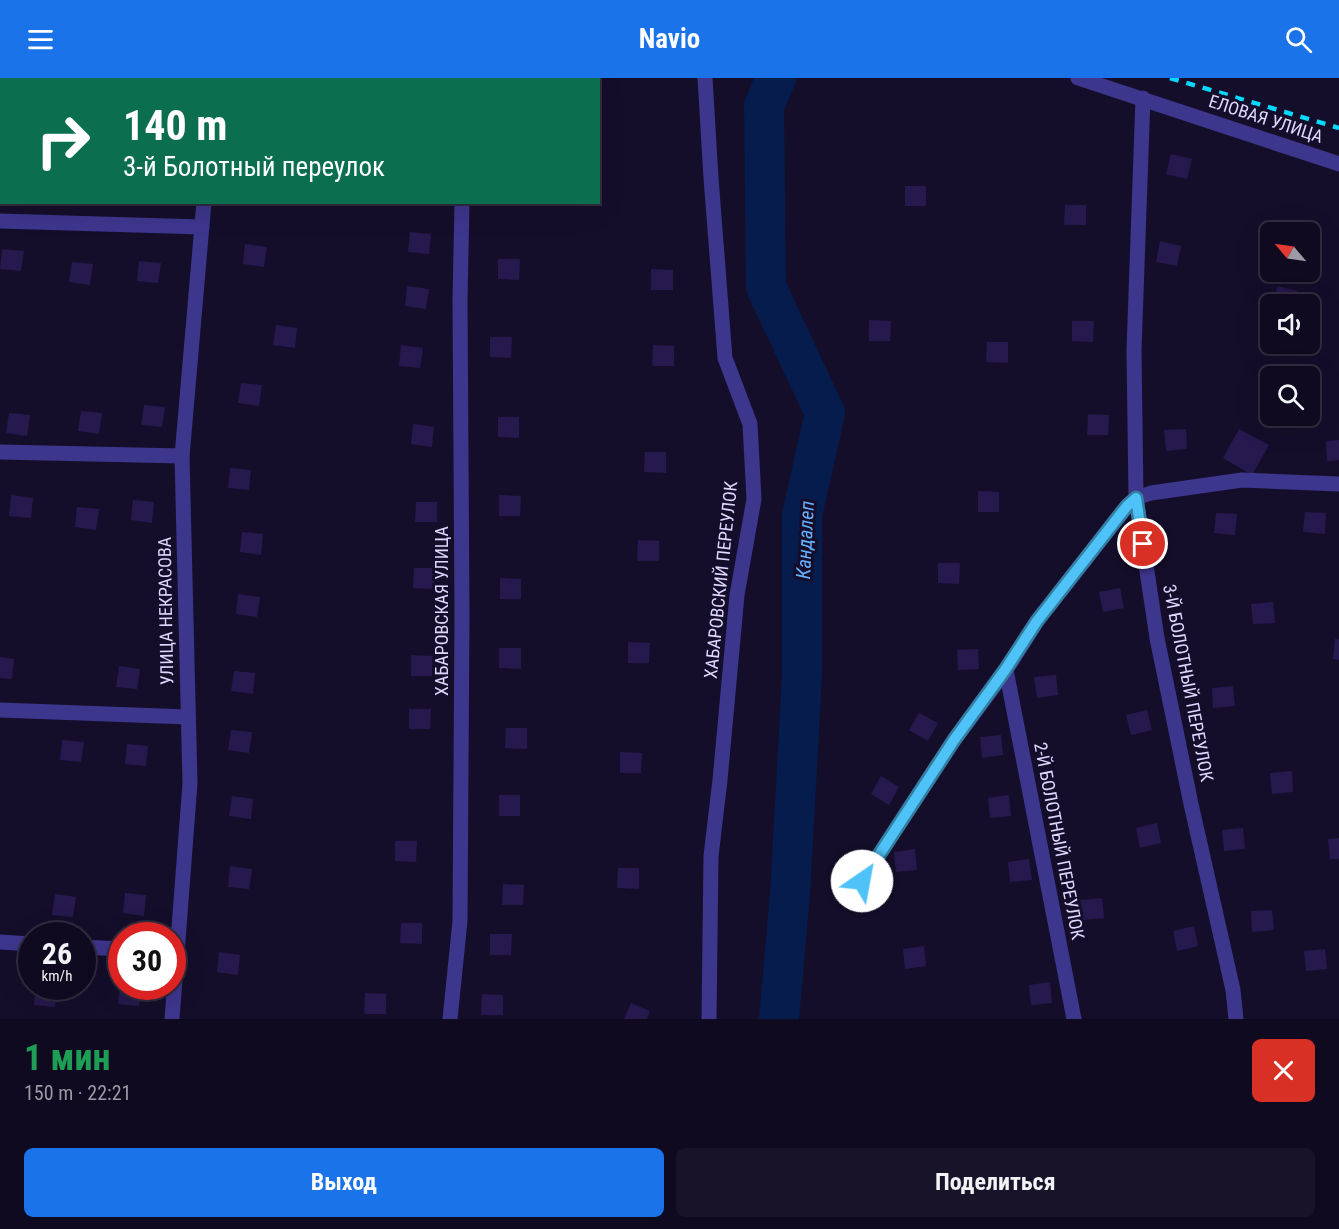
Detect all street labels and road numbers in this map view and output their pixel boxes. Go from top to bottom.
street label: ЕЛОВАЯ УЛИЦА [1206,90,1327,147]
street label: ХАБАРОВСКИЙ ПЕРЕУЛОК [700,480,741,680]
street label: ХАБАРОВСКАЯ УЛИЦА [431,525,452,696]
street label: УЛИЦА НЕКРАСОВА [154,536,177,685]
street label: 3-Й БОЛОТНЫЙ ПЕРЕУЛОК [1159,582,1218,783]
street label: 2-Й БОЛОТНЫЙ ПЕРЕУЛОК [1030,740,1089,941]

